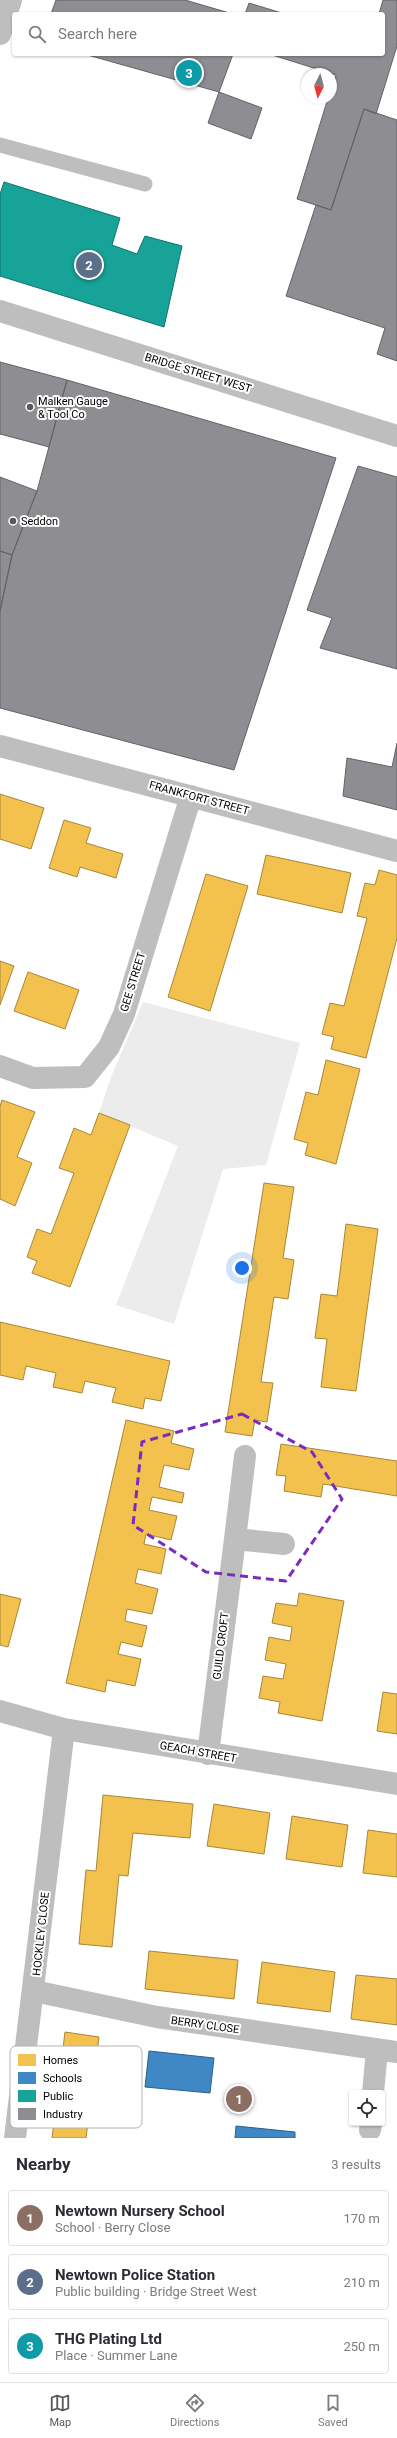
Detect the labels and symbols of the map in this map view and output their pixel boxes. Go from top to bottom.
pin: 3 [176,58,202,88]
north arrow [301,68,337,104]
pin: 2 [76,250,102,280]
street label: BRIDGE STREET WEST [143,351,253,396]
place label: Malken Gauge & Tool Co [38,395,108,421]
marker: Malken Gauge & Tool Co [25,402,35,412]
place label: Seddon [21,515,58,528]
marker: Seddon [8,516,18,526]
street label: FRANKFORT STREET [148,778,251,818]
street label: GEE STREET [118,950,148,1013]
your location [232,1258,252,1278]
street label: GUILD CROFT [210,1611,232,1680]
street label: GEACH STREET [159,1739,238,1765]
street label: HOCKLEY CLOSE [30,1892,52,1976]
street label: BERRY CLOSE [170,2014,240,2036]
legend [10,2046,142,2128]
text: Homes [43,2054,79,2067]
text: Schools [43,2072,83,2085]
pin: 1 [226,2084,252,2114]
text: Public [43,2090,74,2103]
text: Industry [43,2108,83,2121]

